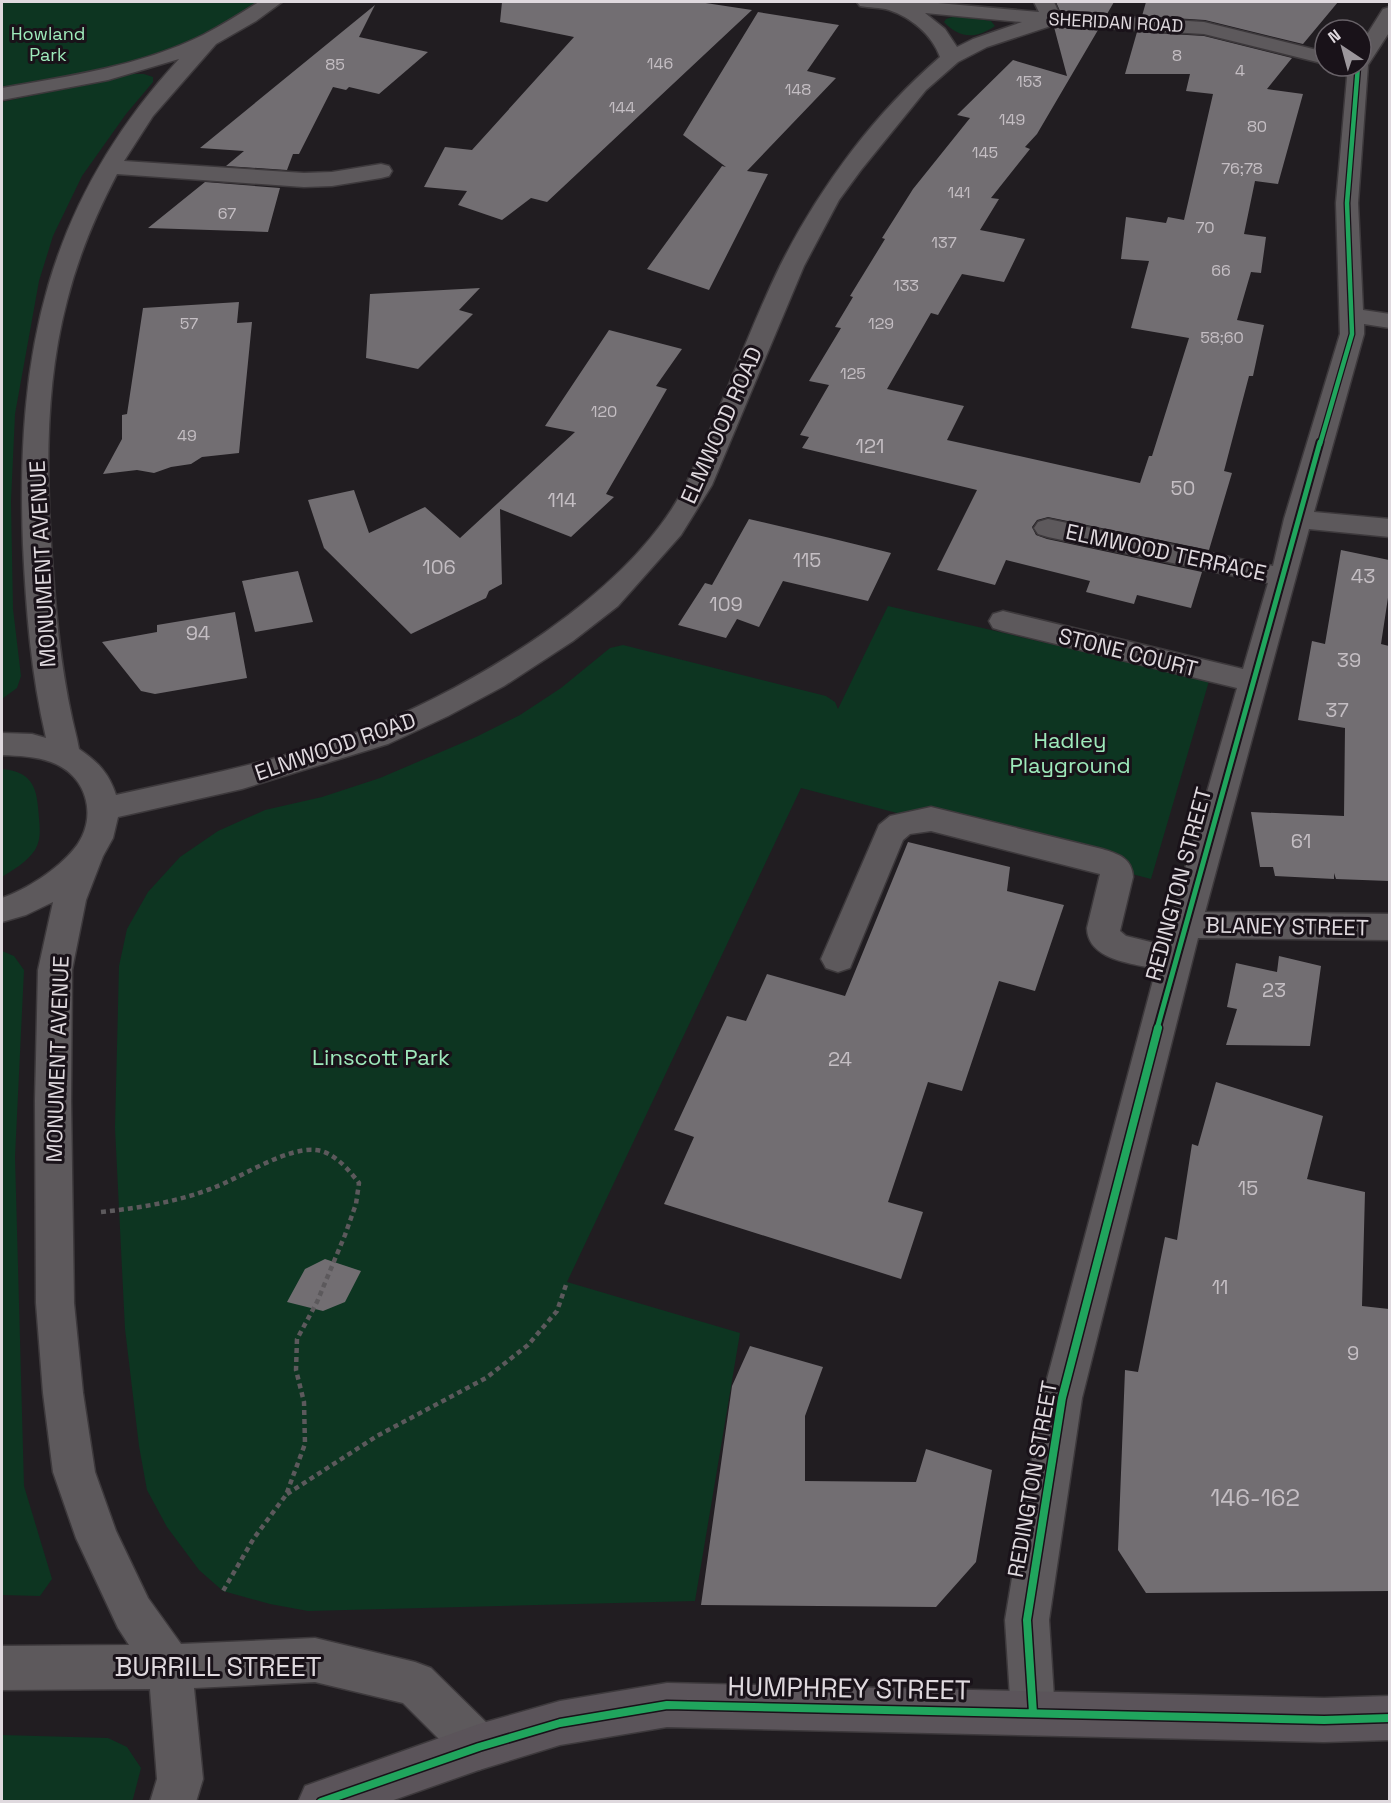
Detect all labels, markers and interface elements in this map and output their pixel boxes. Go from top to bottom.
street label: SHERIDAN ROAD [1048,7,1184,37]
north arrow [1313,18,1373,78]
park label: Howland Park [11,22,85,66]
text: N [1324,25,1345,48]
house number: 8 [1172,45,1182,66]
house number: 146 [647,53,673,74]
house number: 85 [325,54,345,75]
house number: 4 [1235,60,1245,81]
house number: 153 [1016,71,1042,92]
house number: 148 [785,79,811,100]
house number: 144 [609,97,635,118]
house number: 149 [999,109,1025,130]
house number: 80 [1247,116,1267,137]
house number: 145 [972,142,998,163]
house number: 76;78 [1221,158,1263,179]
house number: 141 [948,182,970,203]
house number: 67 [218,203,236,224]
house number: 70 [1195,217,1215,238]
house number: 137 [931,232,957,253]
house number: 66 [1211,260,1231,281]
house number: 133 [893,275,919,296]
house number: 57 [180,313,198,334]
house number: 129 [868,313,894,334]
house number: 58;60 [1200,327,1244,348]
street label: ELMWOOD ROAD [674,342,768,508]
house number: 125 [840,363,866,384]
house number: 120 [591,401,617,422]
house number: 49 [177,425,197,446]
house number: 121 [856,433,884,459]
street label: MONUMENT AVENUE [23,460,61,668]
house number: 50 [1171,475,1195,501]
house number: 114 [547,487,577,513]
street label: ELMWOOD TERRACE [1063,517,1269,587]
house number: 115 [793,547,821,573]
house number: 106 [422,554,456,580]
house number: 43 [1351,563,1375,589]
house number: 109 [709,591,743,617]
house number: 94 [186,620,210,646]
street label: STONE COURT [1055,621,1201,683]
house number: 39 [1337,647,1361,673]
house number: 37 [1325,697,1349,723]
street label: ELMWOOD ROAD [251,705,419,787]
park label: Hadley Playground [1009,726,1131,779]
street label: REDINGTON STREET [1139,784,1217,984]
house number: 61 [1291,828,1311,854]
street label: BLANEY STREET [1205,911,1369,941]
street label: MONUMENT AVENUE [39,955,75,1163]
house number: 23 [1262,977,1286,1003]
park label: Linscott Park [312,1043,450,1071]
house number: 24 [828,1046,852,1072]
house number: 15 [1238,1175,1258,1201]
house number: 11 [1212,1274,1228,1300]
house number: 9 [1347,1340,1359,1366]
street label: REDINGTON STREET [1001,1378,1063,1580]
house number: 146-162 [1210,1482,1300,1513]
street label: BURRILL STREET [114,1649,322,1684]
street label: HUMPHREY STREET [727,1668,971,1708]

